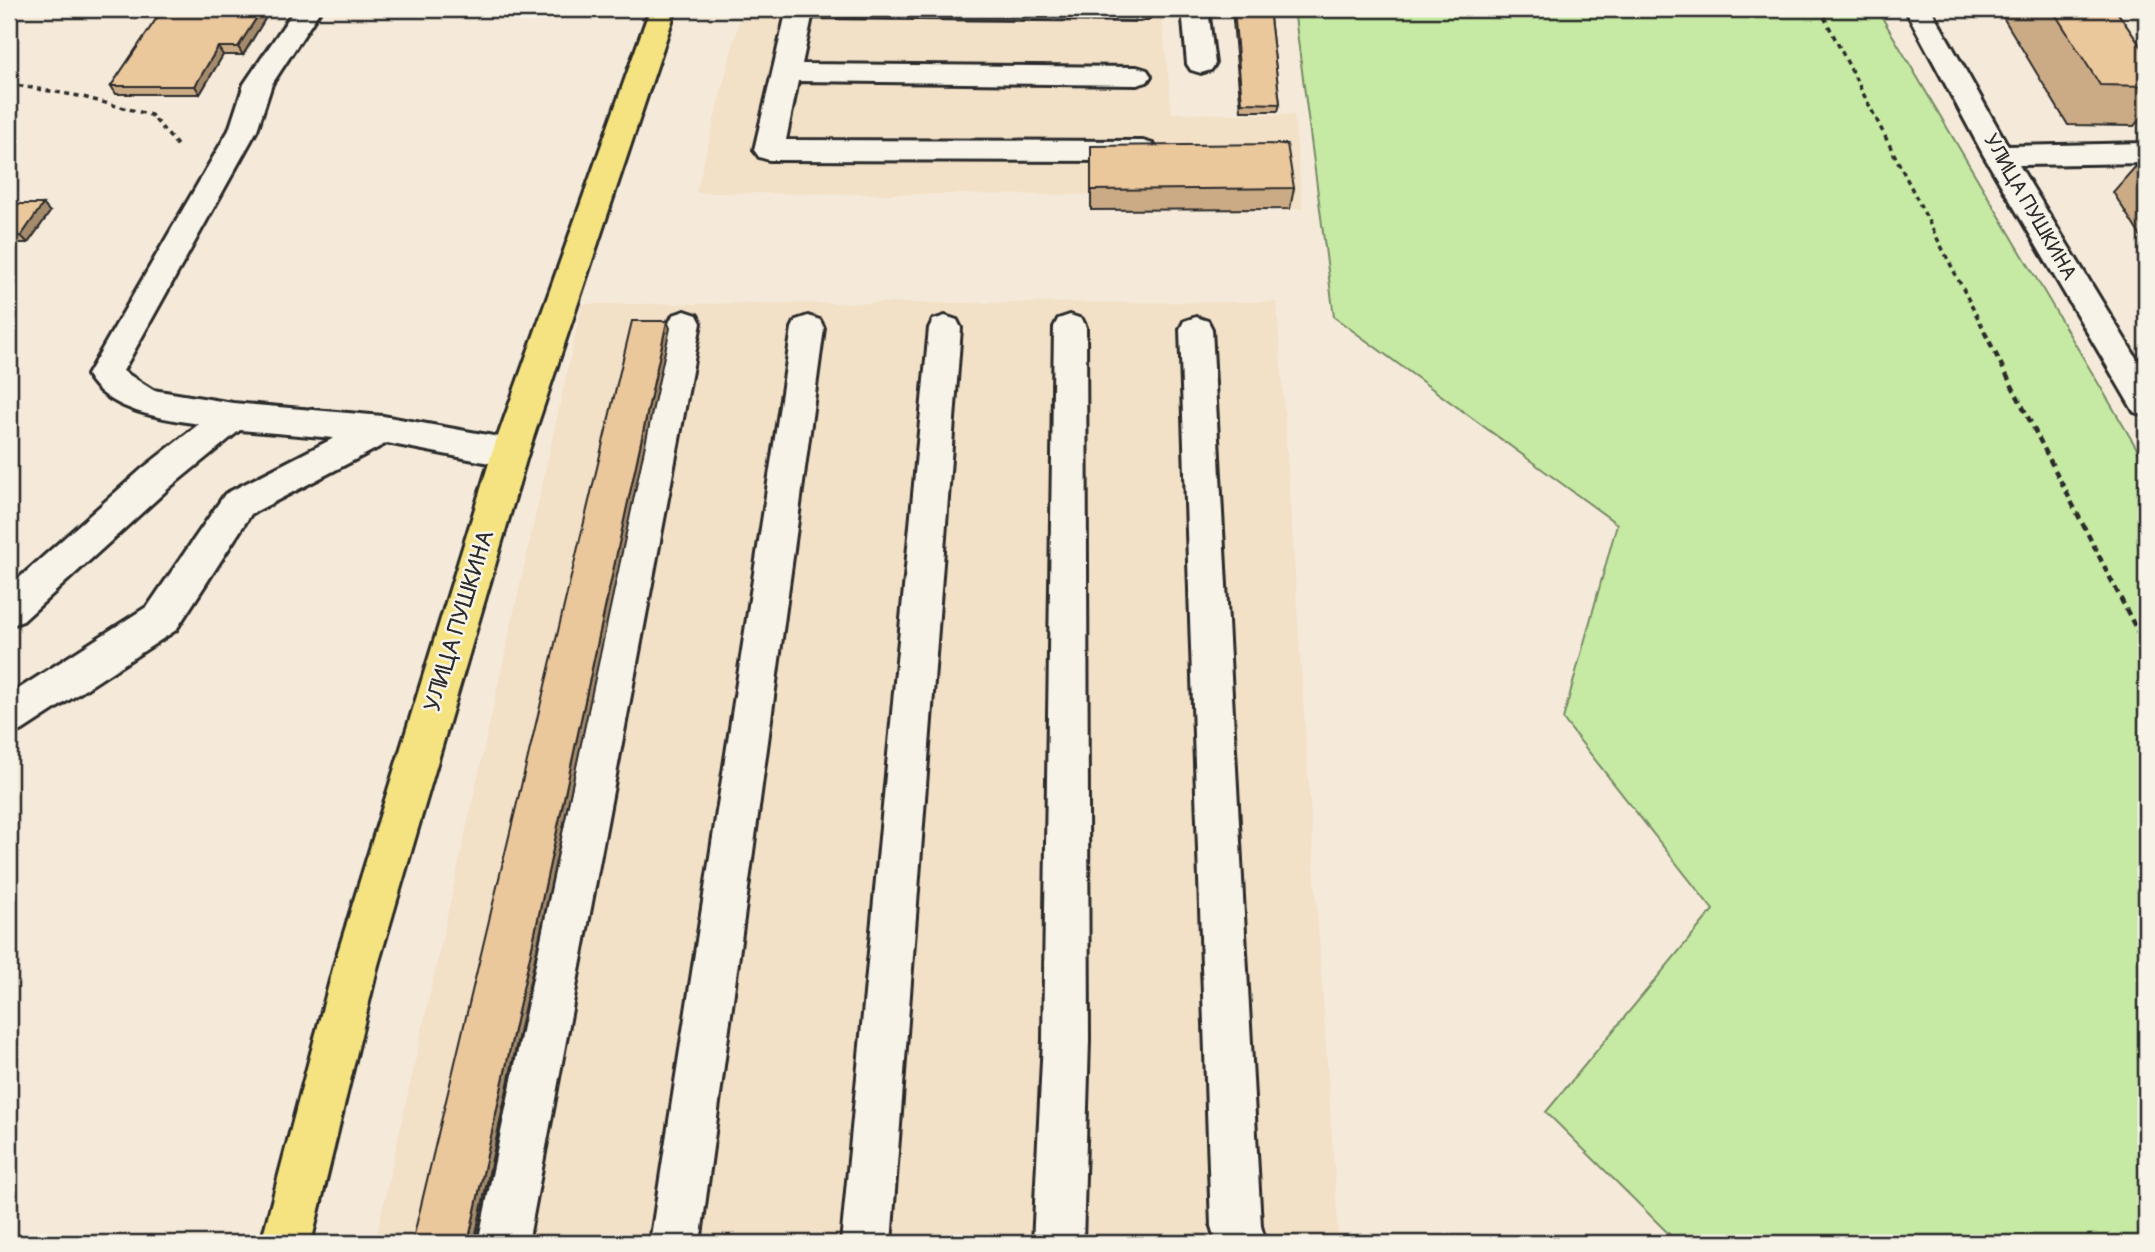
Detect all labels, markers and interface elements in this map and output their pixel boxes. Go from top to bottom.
street label: УЛИЦА ПУШКИНА [1977,129,2083,285]
street label: УЛИЦА ПУШКИНА [418,527,500,715]

